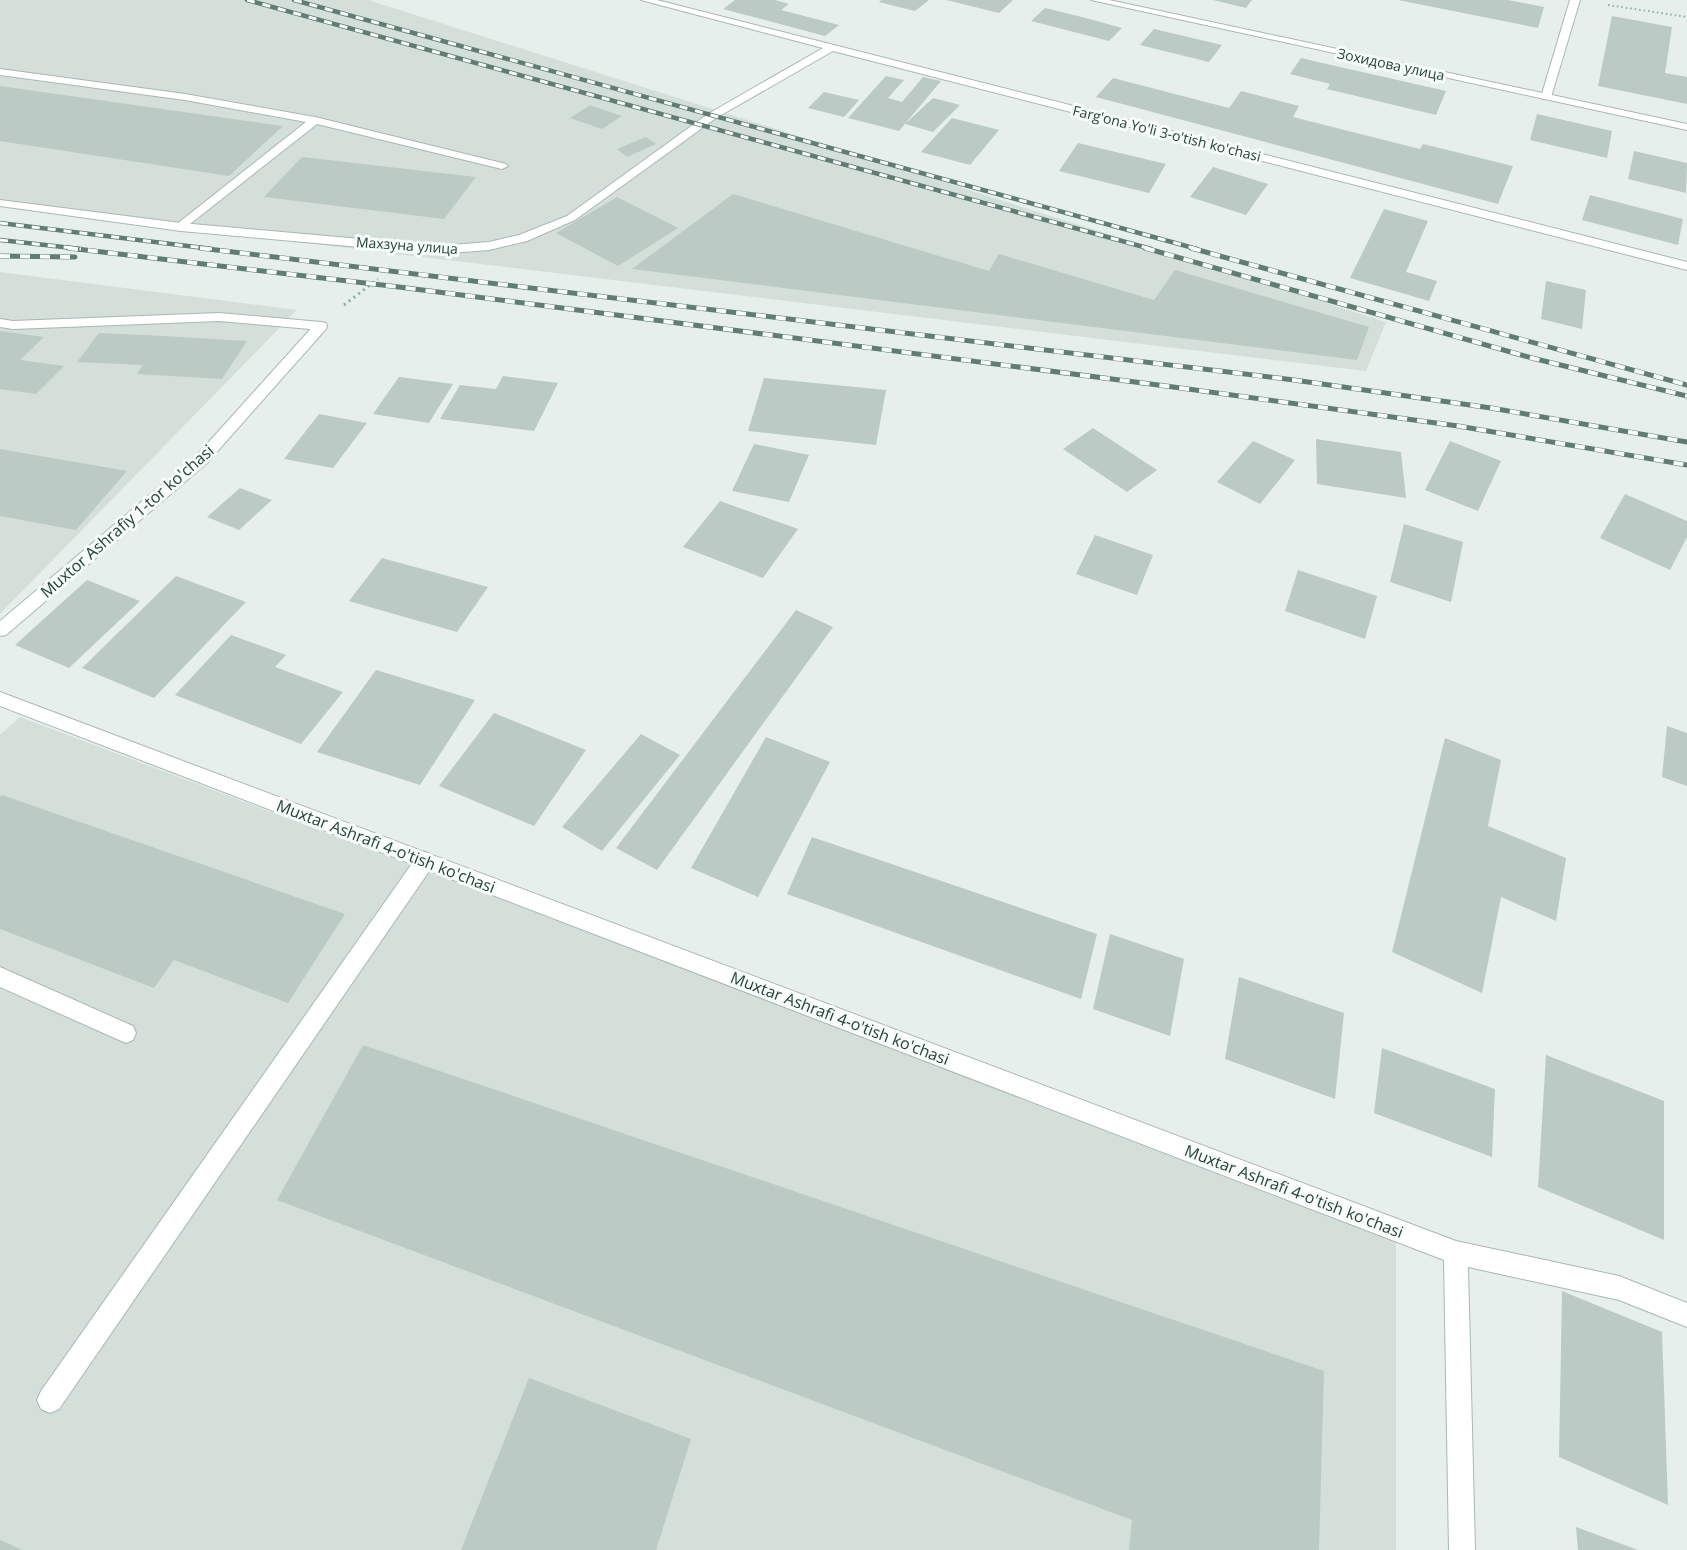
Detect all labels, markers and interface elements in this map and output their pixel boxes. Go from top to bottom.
street label: Зохидова улица [1336,43,1446,85]
street label: Farg'ona Yo'li 3-o'tish ko'chasi [1071,100,1263,166]
street label: Махзуна улица [355,232,459,258]
street label: Muxtor Ashrafiy 1-tor ko'chasi [36,440,218,602]
street label: Muxtar Ashrafi 4-o'tish ko'chasi [273,794,499,898]
street label: Muxtar Ashrafi 4-o'tish ko'chasi [727,966,953,1070]
street label: Muxtar Ashrafi 4-o'tish ko'chasi [1181,1139,1407,1243]

